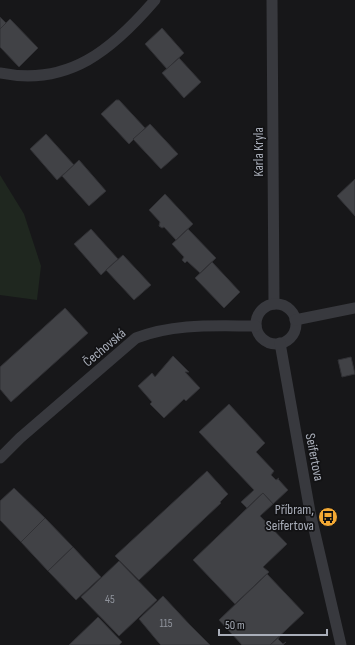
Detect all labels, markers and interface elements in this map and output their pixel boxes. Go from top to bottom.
street label: Karla Kryla [250,127,267,177]
street label: Čechovská [79,325,129,370]
street label: Seifertova [302,432,327,482]
place label: Příbram, Seifertova [266,501,314,534]
bus stop icon: Příbram, Seifertova [317,506,339,528]
house number: 45 [105,592,115,607]
scale bar [219,611,327,637]
house number: 115 [159,616,173,631]
text: 50 m [225,618,245,633]

